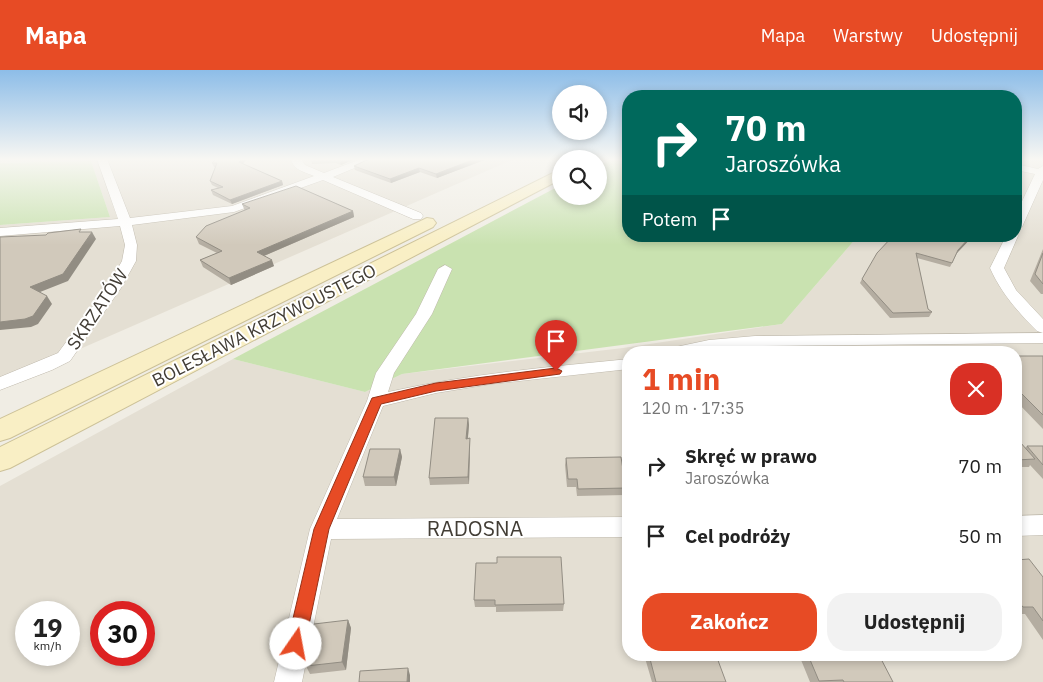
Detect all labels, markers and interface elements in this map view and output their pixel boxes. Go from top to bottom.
text: Mapa [25,19,87,51]
text: Mapa [761,24,805,47]
text: Warstwy [833,24,903,47]
text: Udostępnij [931,24,1018,47]
map controls [552,85,607,205]
button: sound [552,85,607,140]
text: 70 m [725,105,807,151]
icon: right [642,110,707,175]
text: Jaroszówka [725,149,841,178]
button: search [552,150,607,205]
icon: arrive [707,205,735,233]
text: Potem [642,207,697,231]
street label: BOLESŁAWA KRZYWOUSTEGO [148,258,380,392]
street label: SKRZATÓW [61,264,133,354]
pin [535,320,577,371]
icon: arrive [542,327,570,355]
text: 1 min [642,359,720,398]
button: close [950,363,1002,415]
text: 120 m · 17:35 [642,398,744,418]
text: Skręć w prawo [685,444,817,468]
icon: right [642,452,670,480]
text: 70 m [958,454,1002,478]
text: Jaroszówka [685,468,769,488]
street label: RADOSNA [427,514,523,542]
icon: arrive [642,522,670,550]
text: Cel podróży [685,524,790,548]
text: 50 m [958,524,1002,548]
button: Zakończ [642,593,817,651]
button: Udostępnij [827,593,1002,651]
speed limit sign: 30 [90,601,155,666]
text: 19 [32,611,63,644]
position arrow [269,617,321,669]
text: km/h [33,638,62,653]

